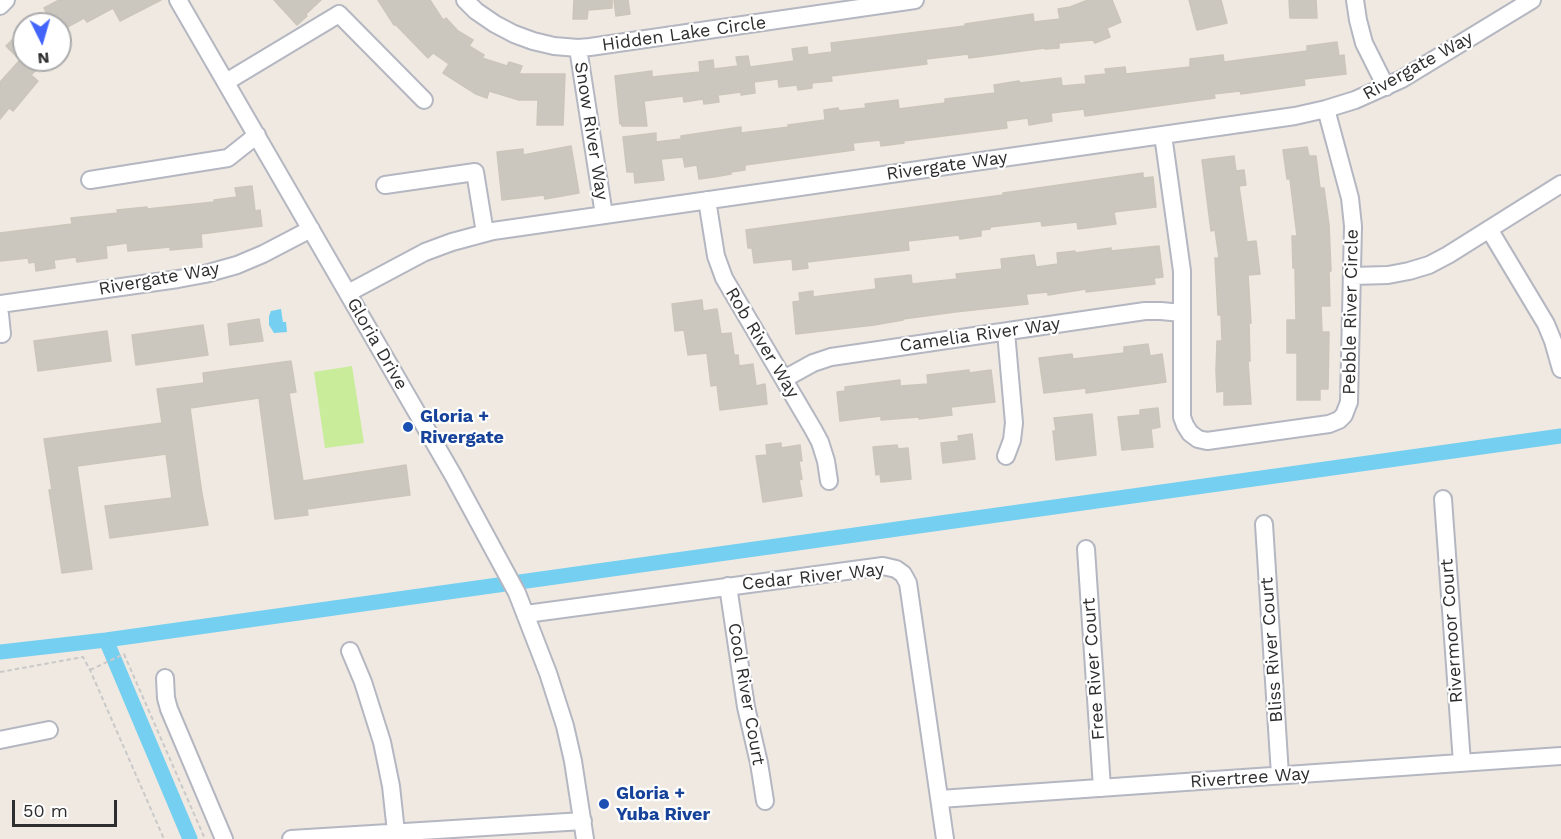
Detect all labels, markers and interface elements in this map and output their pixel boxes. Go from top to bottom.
north arrow [12,12,72,72]
street label: Hidden Lake Circle [600,12,768,56]
street label: Rivergate Way [1359,27,1477,105]
text: N [37,48,50,68]
street label: Snow River Way [569,60,613,202]
street label: Rivergate Way [885,147,1009,185]
street label: Pebble River Circle [1339,229,1363,395]
street label: Rivergate Way [97,258,221,300]
street label: Rob River Way [720,284,804,402]
street label: Gloria Drive [342,294,412,394]
street label: Camelia River Way [898,313,1062,357]
place label: Gloria + Rivergate [420,406,504,448]
marker: Gloria + Rivergate [401,420,415,434]
street label: Rivermoor Court [1436,558,1468,704]
street label: Cedar River Way [741,559,885,595]
street label: Bliss River Court [1256,577,1288,723]
street label: Free River Court [1078,597,1110,741]
street label: Cool River Court [723,621,769,767]
street label: Rivertree Way [1189,763,1311,793]
place label: Gloria + Yuba River [616,783,710,826]
scale bar [15,788,120,826]
marker: Gloria + Yuba River [597,797,611,811]
text: 50 m [23,800,68,821]

